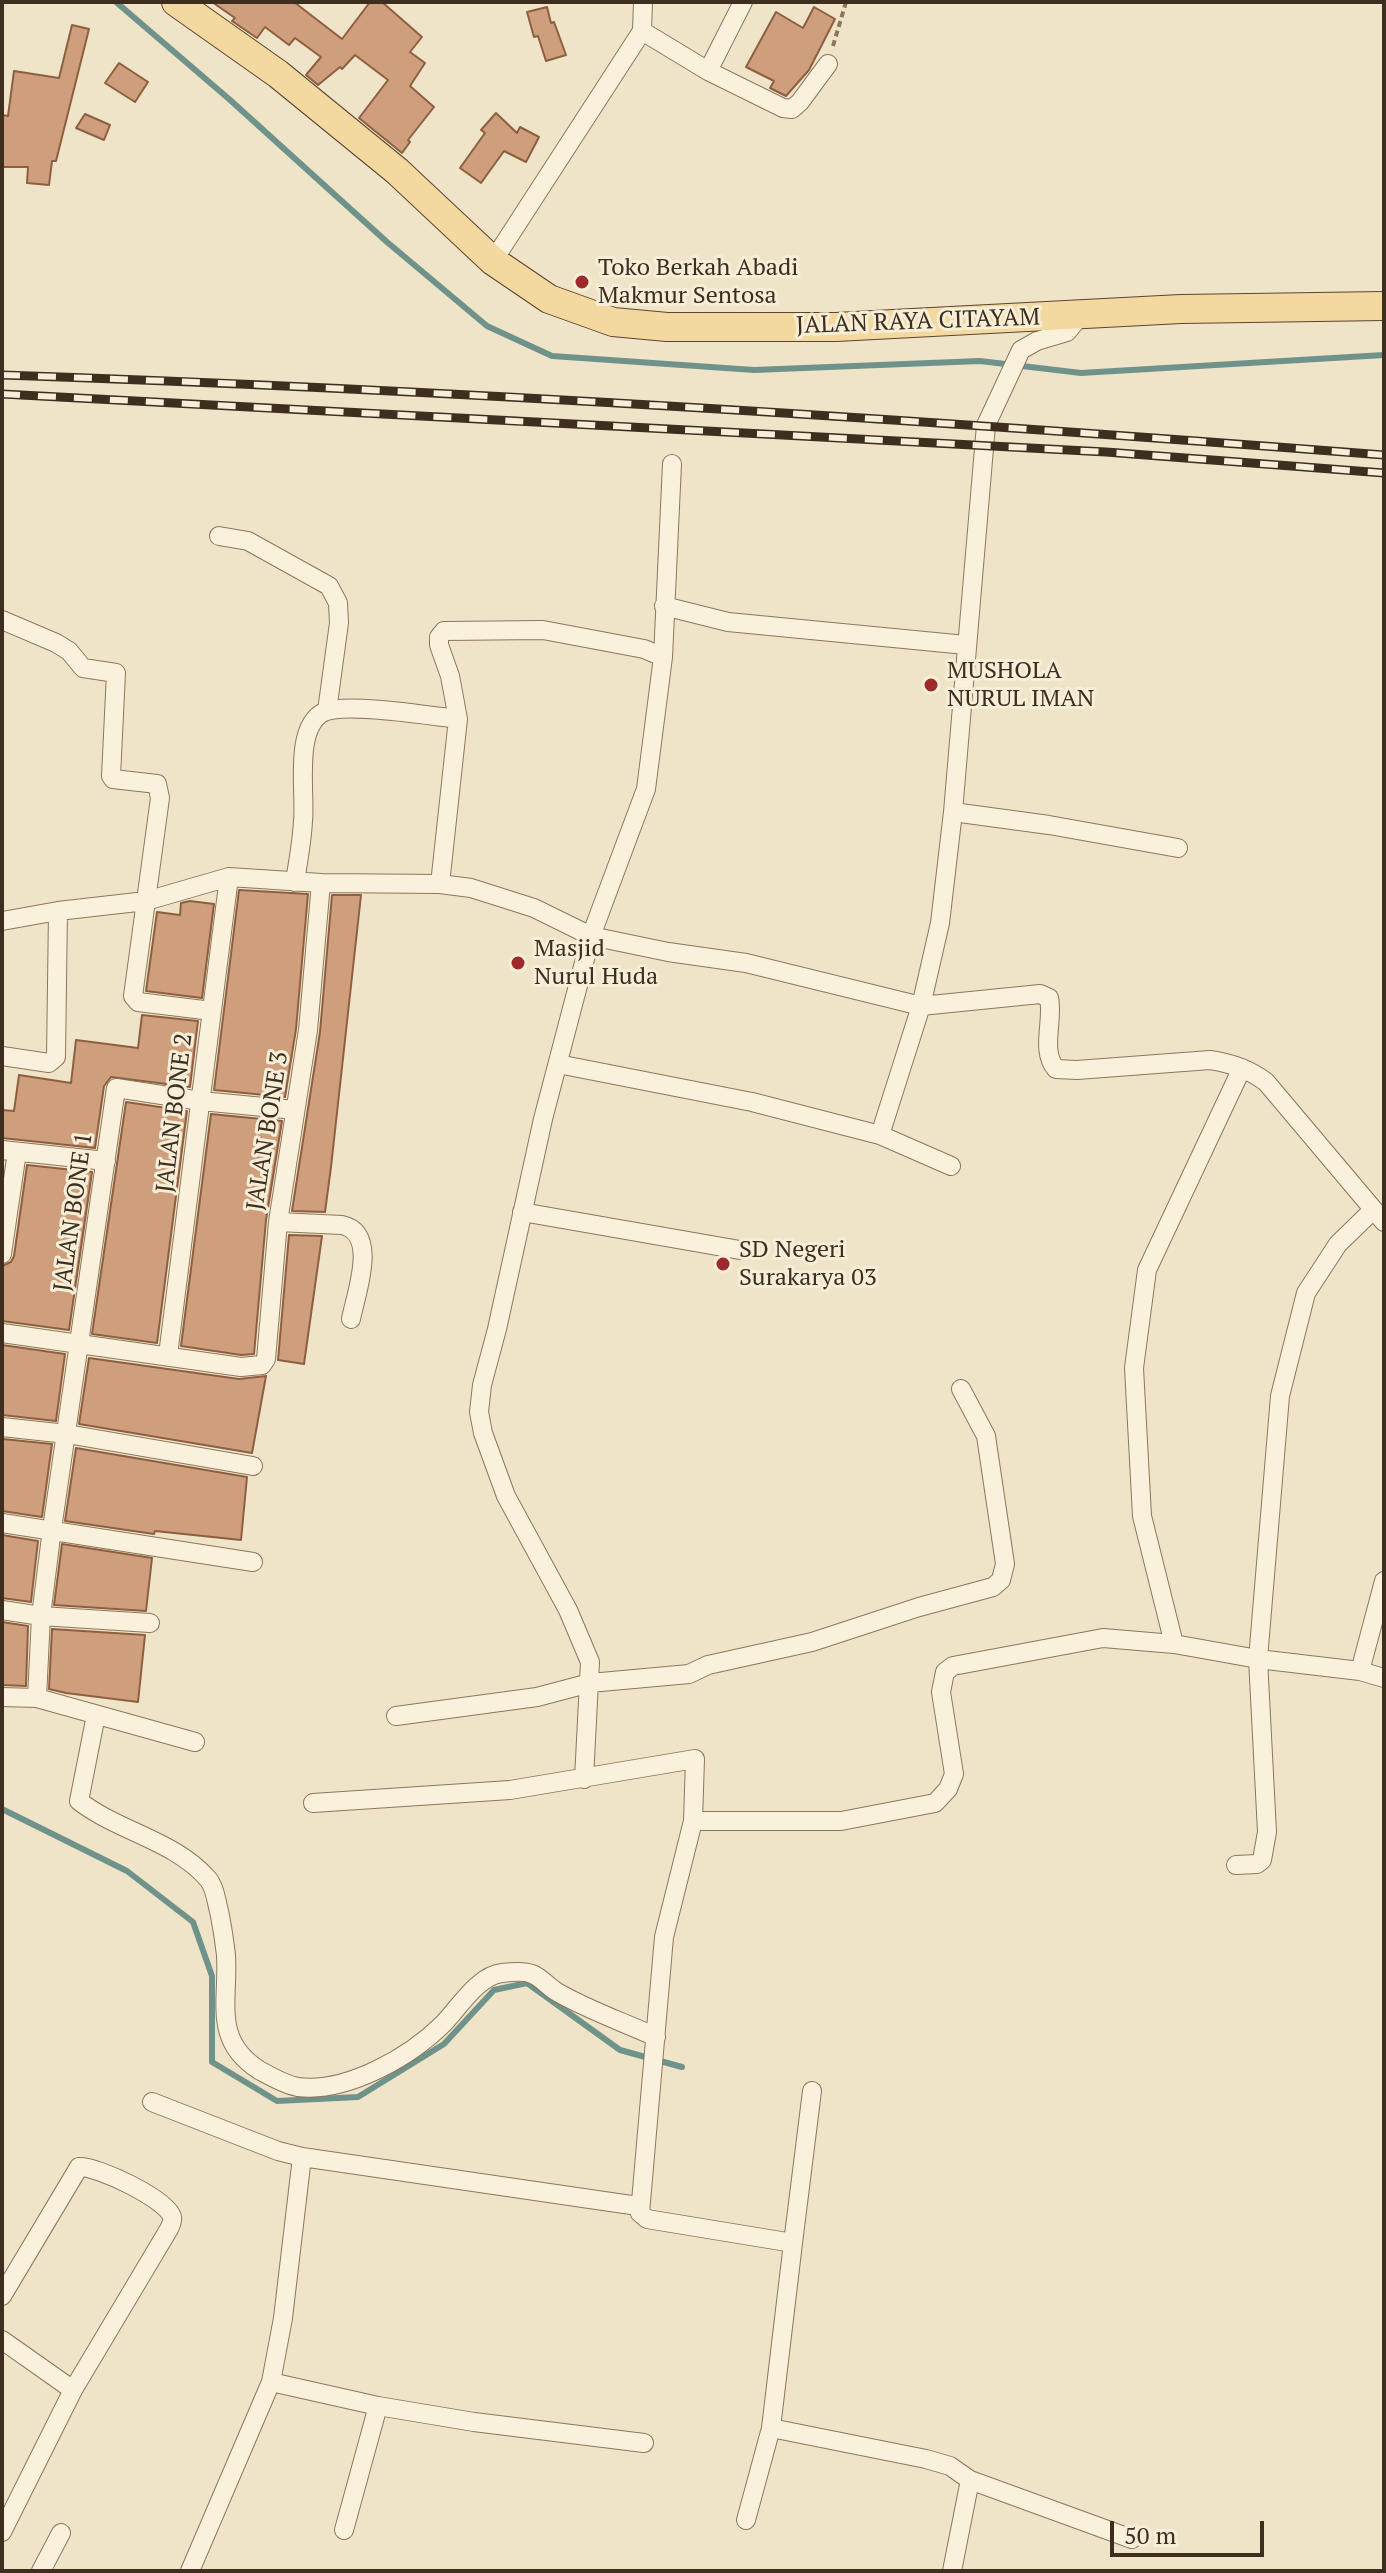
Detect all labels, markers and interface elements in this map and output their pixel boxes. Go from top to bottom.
place label: Toko Berkah Abadi Makmur Sentosa [598,254,798,310]
marker: Toko Berkah Abadi Makmur Sentosa [573,273,591,291]
street label: JALAN RAYA CITAYAM [796,303,1040,341]
place label: MUSHOLA NURUL IMAN [947,657,1094,713]
marker: MUSHOLA NURUL IMAN [922,676,940,694]
place label: Masjid Nurul Huda [534,935,658,991]
marker: Masjid Nurul Huda [509,954,527,972]
street label: JALAN BONE 2 [151,1032,199,1194]
street label: JALAN BONE 3 [241,1050,295,1212]
street label: JALAN BONE 1 [49,1131,99,1293]
place label: SD Negeri Surakarya 03 [739,1236,877,1292]
marker: SD Negeri Surakarya 03 [714,1255,732,1273]
scale bar [1114,2505,1268,2555]
text: 50 m [1124,2519,1176,2551]

